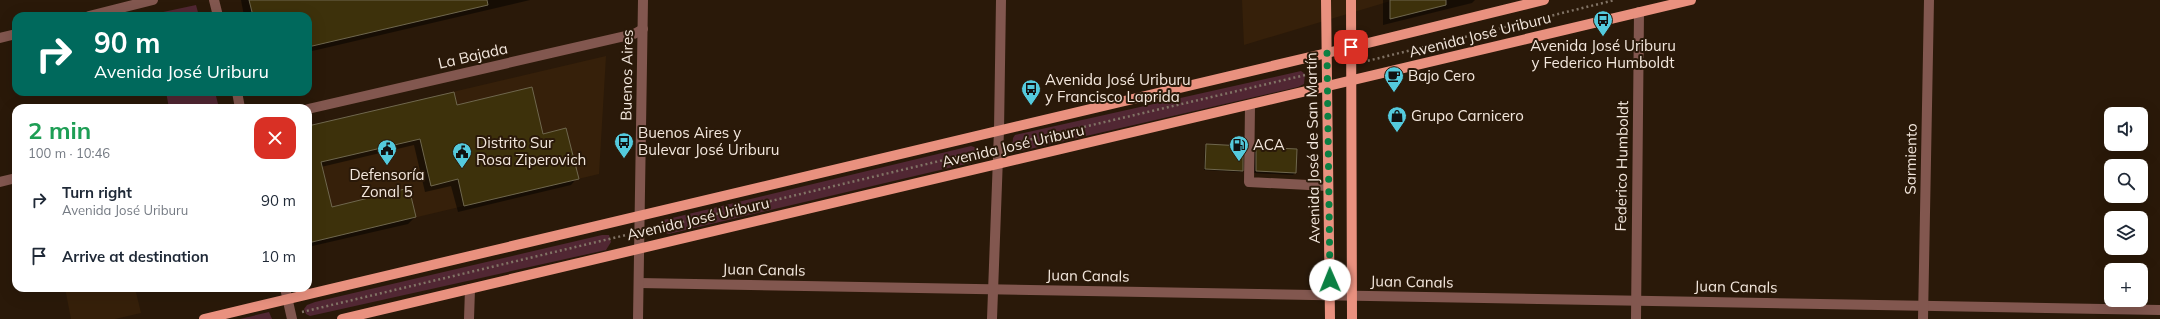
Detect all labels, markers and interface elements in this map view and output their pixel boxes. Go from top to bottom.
street label: Avenida José Uriburu [1407,8,1553,61]
bus stop icon: Avenida José Uriburu y Federico Humboldt [1592,9,1614,37]
text: 90 m [94,25,160,60]
icon: right [28,28,80,80]
street label: Buenos Aires [616,29,637,121]
pin [1334,30,1368,64]
icon: arrive [1340,36,1362,58]
place label: Avenida José Uriburu y Federico Humboldt [1530,36,1676,72]
street label: La Bajada [436,38,510,73]
street label: Avenida José de San Martín [1301,52,1324,244]
text: Avenida José Uriburu [94,60,269,83]
cafe icon: Bajo Cero [1383,65,1405,93]
place label: Bajo Cero [1408,66,1475,85]
place label: Avenida José Uriburu y Francisco Laprida [1045,70,1191,106]
bus stop icon: Avenida José Uriburu y Francisco Laprida [1020,78,1042,106]
street label: Federico Humboldt [1611,100,1632,232]
shop icon: Grupo Carnicero [1386,105,1408,133]
place label: Grupo Carnicero [1411,106,1524,125]
map controls [2104,107,2148,307]
button: sound [2104,107,2148,151]
text: 2 min [28,115,91,145]
button: close [254,117,296,159]
street label: Avenida José Uriburu [940,120,1086,171]
place label: Buenos Aires y Bulevar José Uriburu [638,123,779,159]
street label: Sarmiento [1900,123,1921,195]
bus stop icon: Buenos Aires y Bulevar José Uriburu [613,131,635,159]
place label: Distrito Sur Rosa Ziperovich [476,133,586,169]
fuel station icon: ACA [1228,134,1250,162]
place label: ACA [1253,135,1285,154]
public building icon: Defensoría Zonal 5 [376,138,398,166]
public building icon: Distrito Sur Rosa Ziperovich [451,141,473,169]
text: 100 m · 10:46 [28,145,110,161]
button: search [2104,159,2148,203]
place label: Defensoría Zonal 5 [349,165,425,201]
text: Turn right [62,183,132,202]
icon: right [28,189,50,211]
text: 90 m [261,191,296,210]
street label: Avenida José Uriburu [625,193,771,244]
text: Avenida José Uriburu [62,202,188,218]
button: layers [2104,211,2148,255]
icon: arrive [28,245,50,267]
text: Arrive at destination [62,247,209,266]
text: 10 m [261,247,296,266]
street label: Juan Canals [722,259,806,280]
position arrow [1309,259,1351,301]
button: + [2104,263,2148,307]
street label: Juan Canals [1046,265,1130,286]
street label: Juan Canals [1370,271,1454,292]
street label: Juan Canals [1694,276,1778,297]

